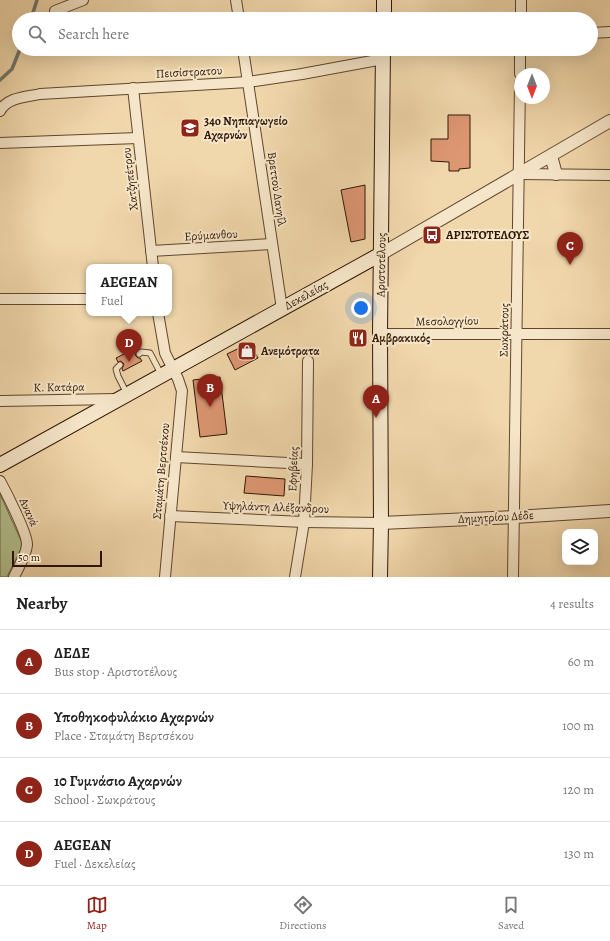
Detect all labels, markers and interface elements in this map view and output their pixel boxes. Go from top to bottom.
search box [12,12,598,56]
icon: search [26,23,48,45]
text: Search here [58,24,129,44]
street label: Πεισίστρατου [155,62,223,82]
north arrow [514,68,550,104]
place label: 34o Νηπιαγωγείο Αχαρνών [203,113,288,143]
school or university icon: 34o Νηπιαγωγείο Αχαρνών [179,117,201,139]
street label: Χατζηπέτρου [118,147,142,211]
street label: Βρεττού Δανηΐλ [264,151,290,228]
bus stop icon: ΑΡΙΣΤΟΤΕΛΟΥΣ [421,224,443,246]
street label: Ερύμανθου [184,226,238,244]
place label: ΑΡΙΣΤΟΤΕΛΟΥΣ [445,227,529,243]
pin: C [557,232,583,265]
street label: Αριστοτέλους [372,233,390,298]
popup [86,264,172,316]
text: AEGEAN [100,272,158,292]
street label: Δεκελείας [281,277,331,313]
text: Fuel [100,292,123,309]
your location [351,298,371,318]
street label: Σωκράτους [496,303,512,357]
street label: Μεσολογγίου [415,312,479,330]
restaurant icon: Αμβρακικός [347,327,369,349]
pin: D [116,329,142,362]
place label: Αμβρακικός [371,330,430,346]
shop icon: Ανεμότρατα [236,340,258,362]
place label: Ανεμότρατα [260,343,320,359]
pin: B [197,374,223,407]
street label: Κ. Κατάρα [33,379,85,395]
pin: A [363,385,389,418]
street label: Σταμάτη Βερτσέκου [149,422,173,520]
street label: Εφηβείας [284,446,302,492]
street label: Ανανά [15,494,43,529]
street label: Υψηλάντη Αλέξανδρου [221,497,330,517]
street label: Δημητρίου Δέδε [458,507,534,527]
map controls [562,529,598,565]
button: layers [562,529,598,565]
scale bar [12,549,102,568]
text: 50 m [18,550,40,565]
text: Nearby [16,592,67,615]
text: 4 results [550,595,594,612]
text: ΔΕΔΕ [54,643,90,663]
text: A [25,653,33,670]
text: 60 m [568,653,594,670]
text: Bus stop · Αριστοτέλους [54,663,177,680]
text: Υποθηκοφυλάκιο Αχαρνών [54,707,214,727]
text: B [25,717,33,734]
text: 100 m [562,717,594,734]
text: Place · Σταμάτη Βερτσέκου [54,727,194,744]
text: 10 Γυμνάσιο Αχαρνών [54,771,182,791]
text: C [25,781,33,798]
text: 120 m [563,781,594,798]
text: School · Σωκράτους [54,791,155,808]
text: AEGEAN [54,835,111,855]
text: D [24,845,34,862]
text: 130 m [564,845,594,862]
text: Fuel · Δεκελείας [54,855,136,872]
tab: Map [86,894,108,933]
tab: Directions [279,894,327,933]
tab: Saved [498,894,524,933]

